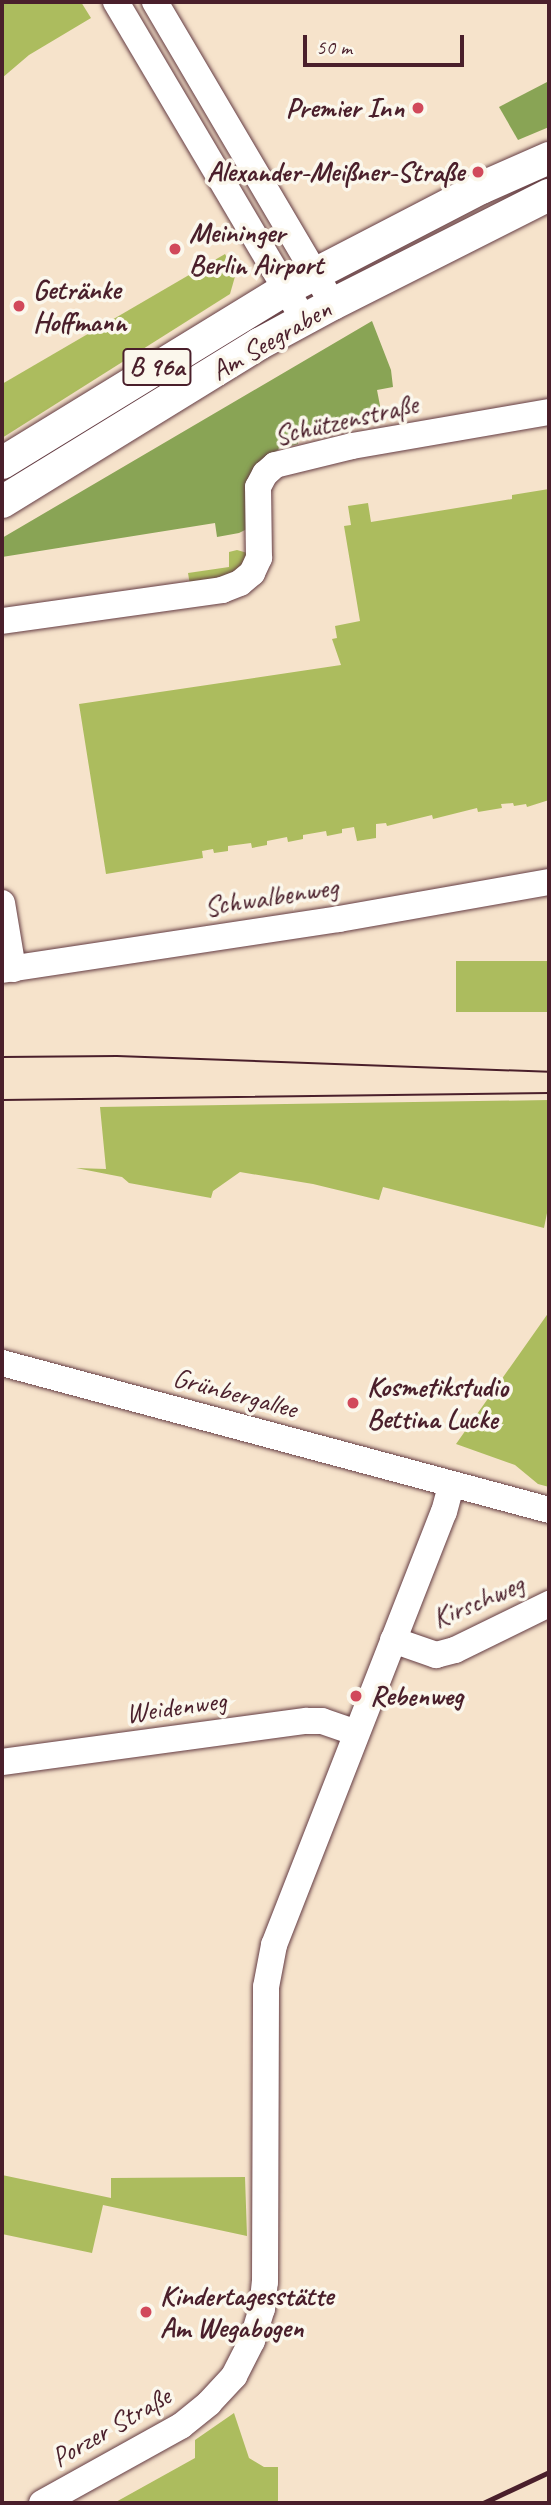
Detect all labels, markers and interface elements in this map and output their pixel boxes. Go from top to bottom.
scale bar [306,21,467,65]
text: 50 m [316,34,352,60]
place label: Premier Inn [286,91,404,125]
marker: Premier Inn [410,100,426,116]
place label: Alexander-Meißner-Straße [207,155,464,189]
marker: Alexander-Meißner-Straße [470,164,486,180]
place label: Meininger Berlin Airport [189,216,323,282]
marker: Meininger Berlin Airport [167,241,183,257]
place label: Getränke Hoffmann [33,273,126,339]
street label: Am Seegraben [205,292,337,388]
marker: Getränke Hoffmann [11,298,27,314]
road number: B 96a [122,344,192,390]
street label: Schützenstraße [271,387,421,453]
street label: Schwalbenweg [202,870,340,924]
street label: Grünbergallee [169,1360,301,1426]
place label: Kosmetikstudio Bettina Lucke [367,1370,508,1436]
marker: Kosmetikstudio Bettina Lucke [345,1395,361,1411]
street label: Kirschweg [427,1567,529,1635]
place label: Rebenweg [370,1679,463,1713]
street label: Weidenweg [124,1683,228,1731]
marker: Rebenweg [348,1688,364,1704]
place label: Kindertagesstätte Am Wegabogen [160,2279,333,2345]
marker: Kindertagesstätte Am Wegabogen [138,2304,154,2320]
street label: Porzer Straße [45,2379,177,2475]

